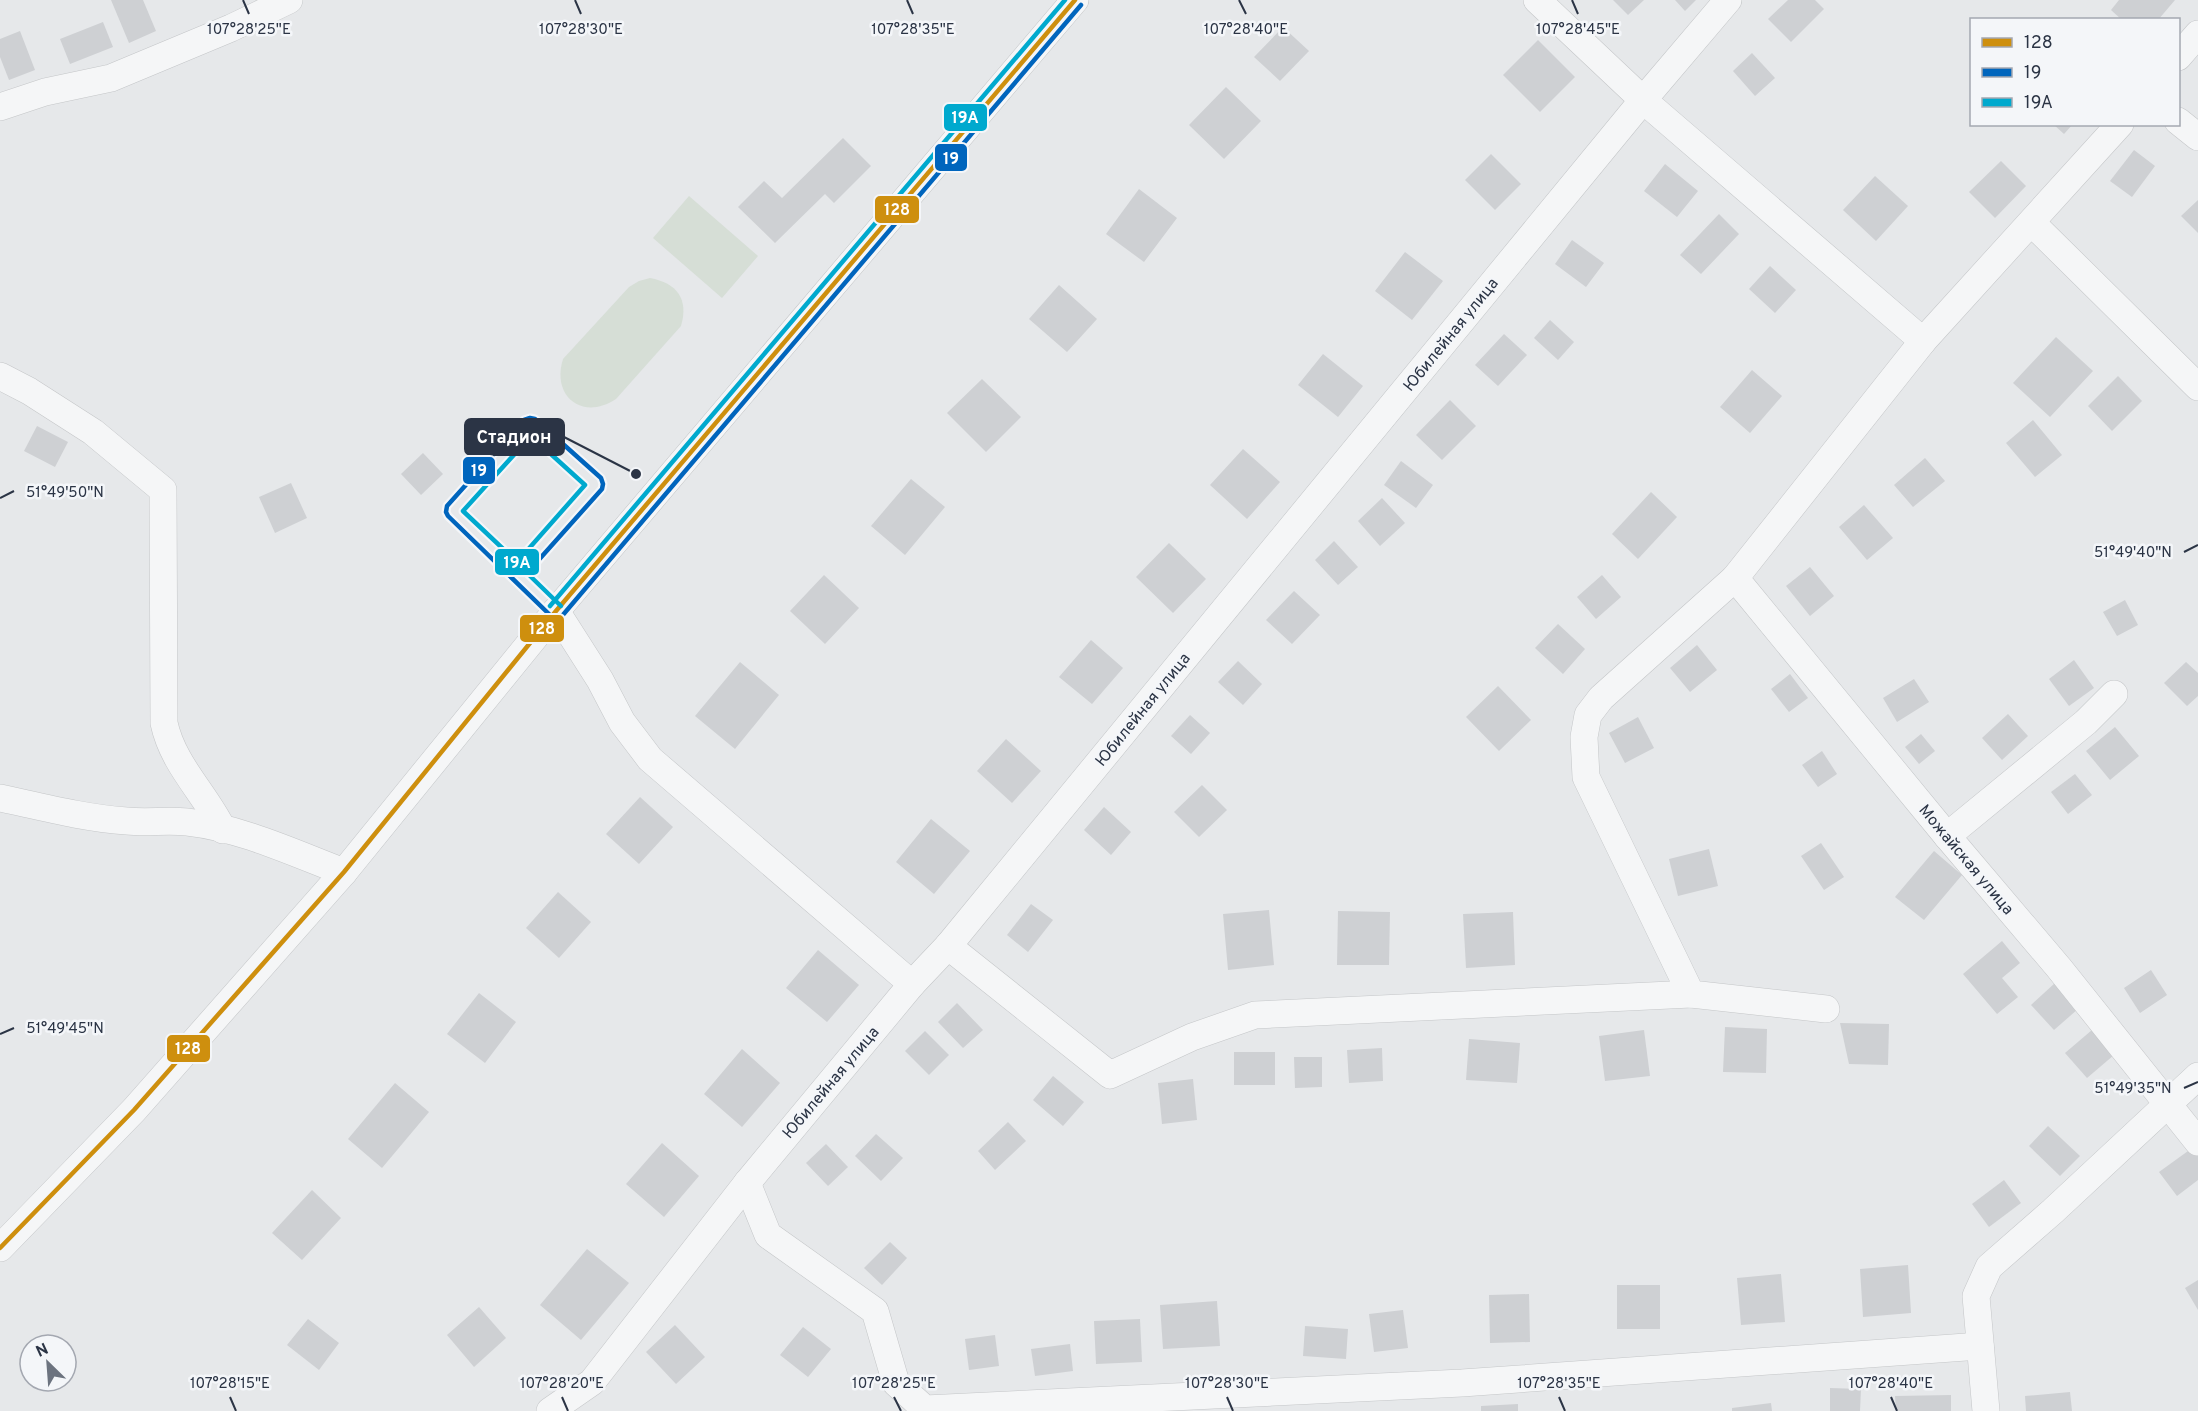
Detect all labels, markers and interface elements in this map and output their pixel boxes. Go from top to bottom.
legend [1970,18,2180,126]
text: 107°28'25"E [207,21,291,40]
text: 107°28'30"E [539,21,623,40]
text: 107°28'35"E [871,21,955,40]
text: 107°28'40"E [1204,21,1288,40]
text: 107°28'45"E [1536,21,1620,40]
text: 128 [2024,32,2053,55]
text: 19 [2024,62,2041,85]
text: 19А [2024,92,2053,115]
line badge: 19А [943,103,988,132]
text: 19А [951,109,979,129]
line badge: 19 [934,143,968,172]
text: 19 [943,150,959,170]
line badge: 128 [874,195,920,224]
text: 128 [884,201,910,221]
street label: Юбилейная улица [1400,274,1503,396]
callout: Стадион [465,419,564,455]
text: Стадион [476,427,552,450]
line badge: 19 [462,456,496,485]
text: 19 [471,462,487,482]
text: 51°49'50"N [26,484,104,503]
text: 51°49'40"N [2094,544,2172,563]
line badge: 19А [494,548,540,576]
text: 19А [503,554,531,574]
line badge: 128 [519,614,565,643]
text: 128 [529,620,555,640]
street label: Юбилейная улица [1092,649,1195,771]
street label: Можайская улица [1914,801,2017,919]
text: 51°49'45"N [26,1020,104,1039]
street label: Юбилейная улица [779,1023,884,1143]
line badge: 128 [166,1034,211,1063]
text: 128 [175,1040,201,1060]
text: 51°49'35"N [2094,1080,2172,1099]
north arrow [18,1333,78,1393]
text: N [33,1340,52,1363]
text: 107°28'15"E [190,1375,270,1394]
text: 107°28'20"E [520,1375,604,1394]
text: 107°28'25"E [852,1375,936,1394]
text: 107°28'30"E [1185,1375,1269,1394]
text: 107°28'35"E [1517,1375,1601,1394]
text: 107°28'40"E [1849,1375,1933,1394]

